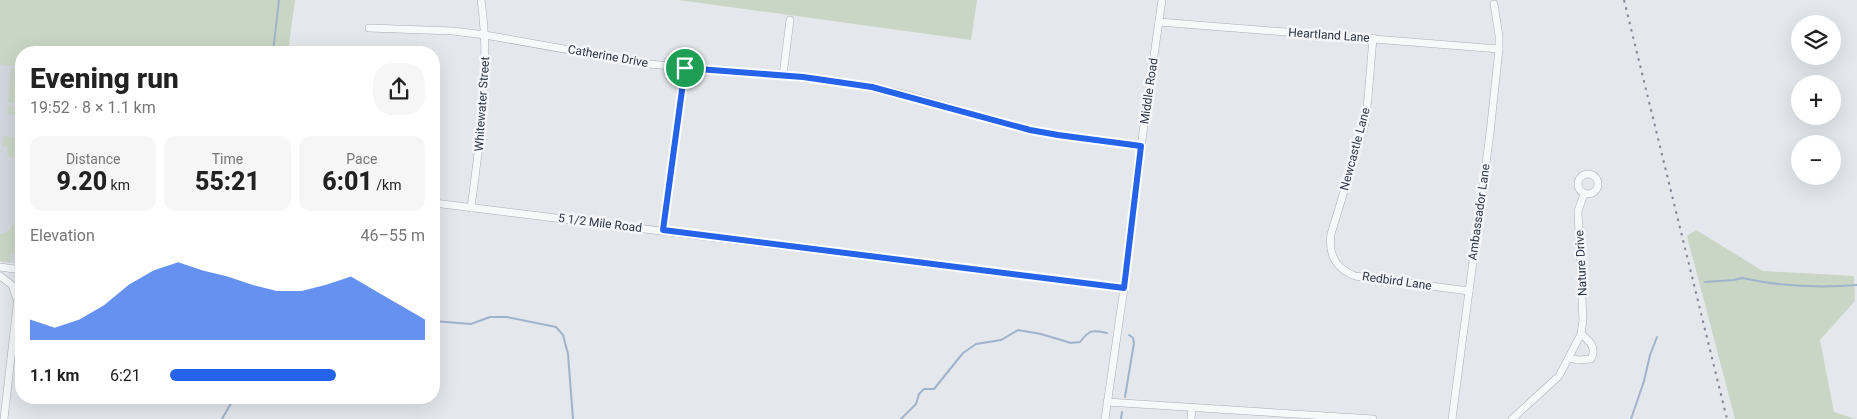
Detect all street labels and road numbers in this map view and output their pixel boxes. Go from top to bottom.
street label: Heartland Lane [1288,25,1370,45]
street label: Catherine Drive [567,42,649,70]
street label: Whitewater Street [472,56,492,152]
street label: Middle Road [1137,57,1161,125]
street label: Newcastle Lane [1337,106,1373,192]
street label: Ambassador Lane [1465,163,1493,261]
street label: 5 1/2 Mile Road [557,211,643,235]
street label: Nature Drive [1572,230,1590,296]
street label: Redbird Lane [1361,269,1433,293]

